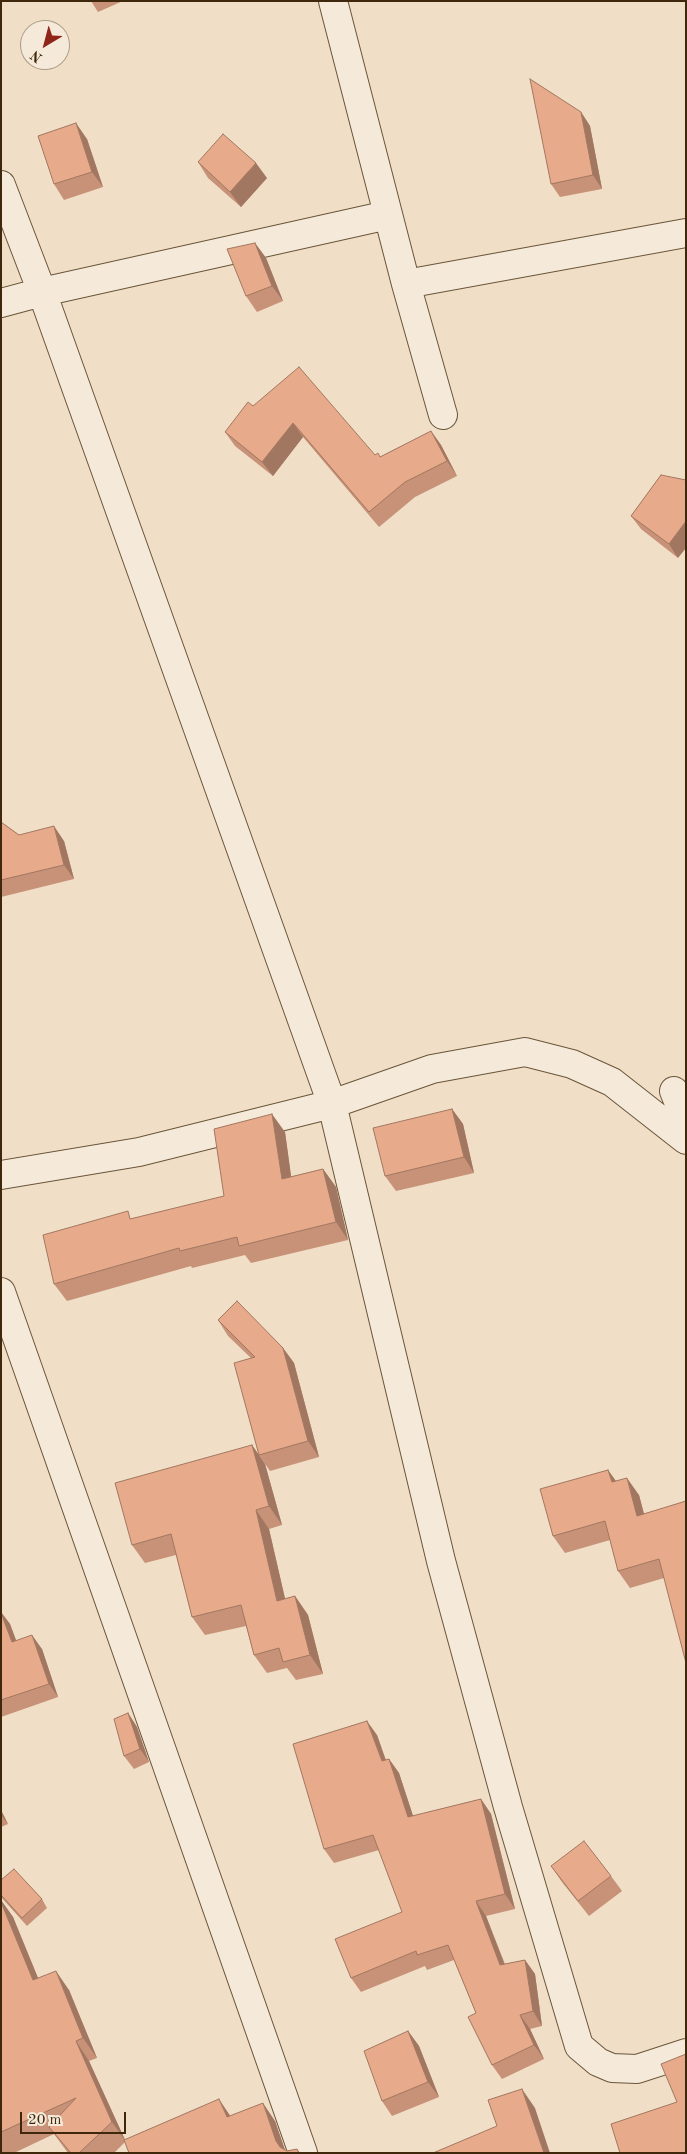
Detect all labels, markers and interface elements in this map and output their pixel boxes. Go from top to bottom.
north arrow [20,20,70,70]
text: N [28,47,45,65]
scale bar [22,2102,129,2134]
text: 20 m [28,2113,62,2128]

